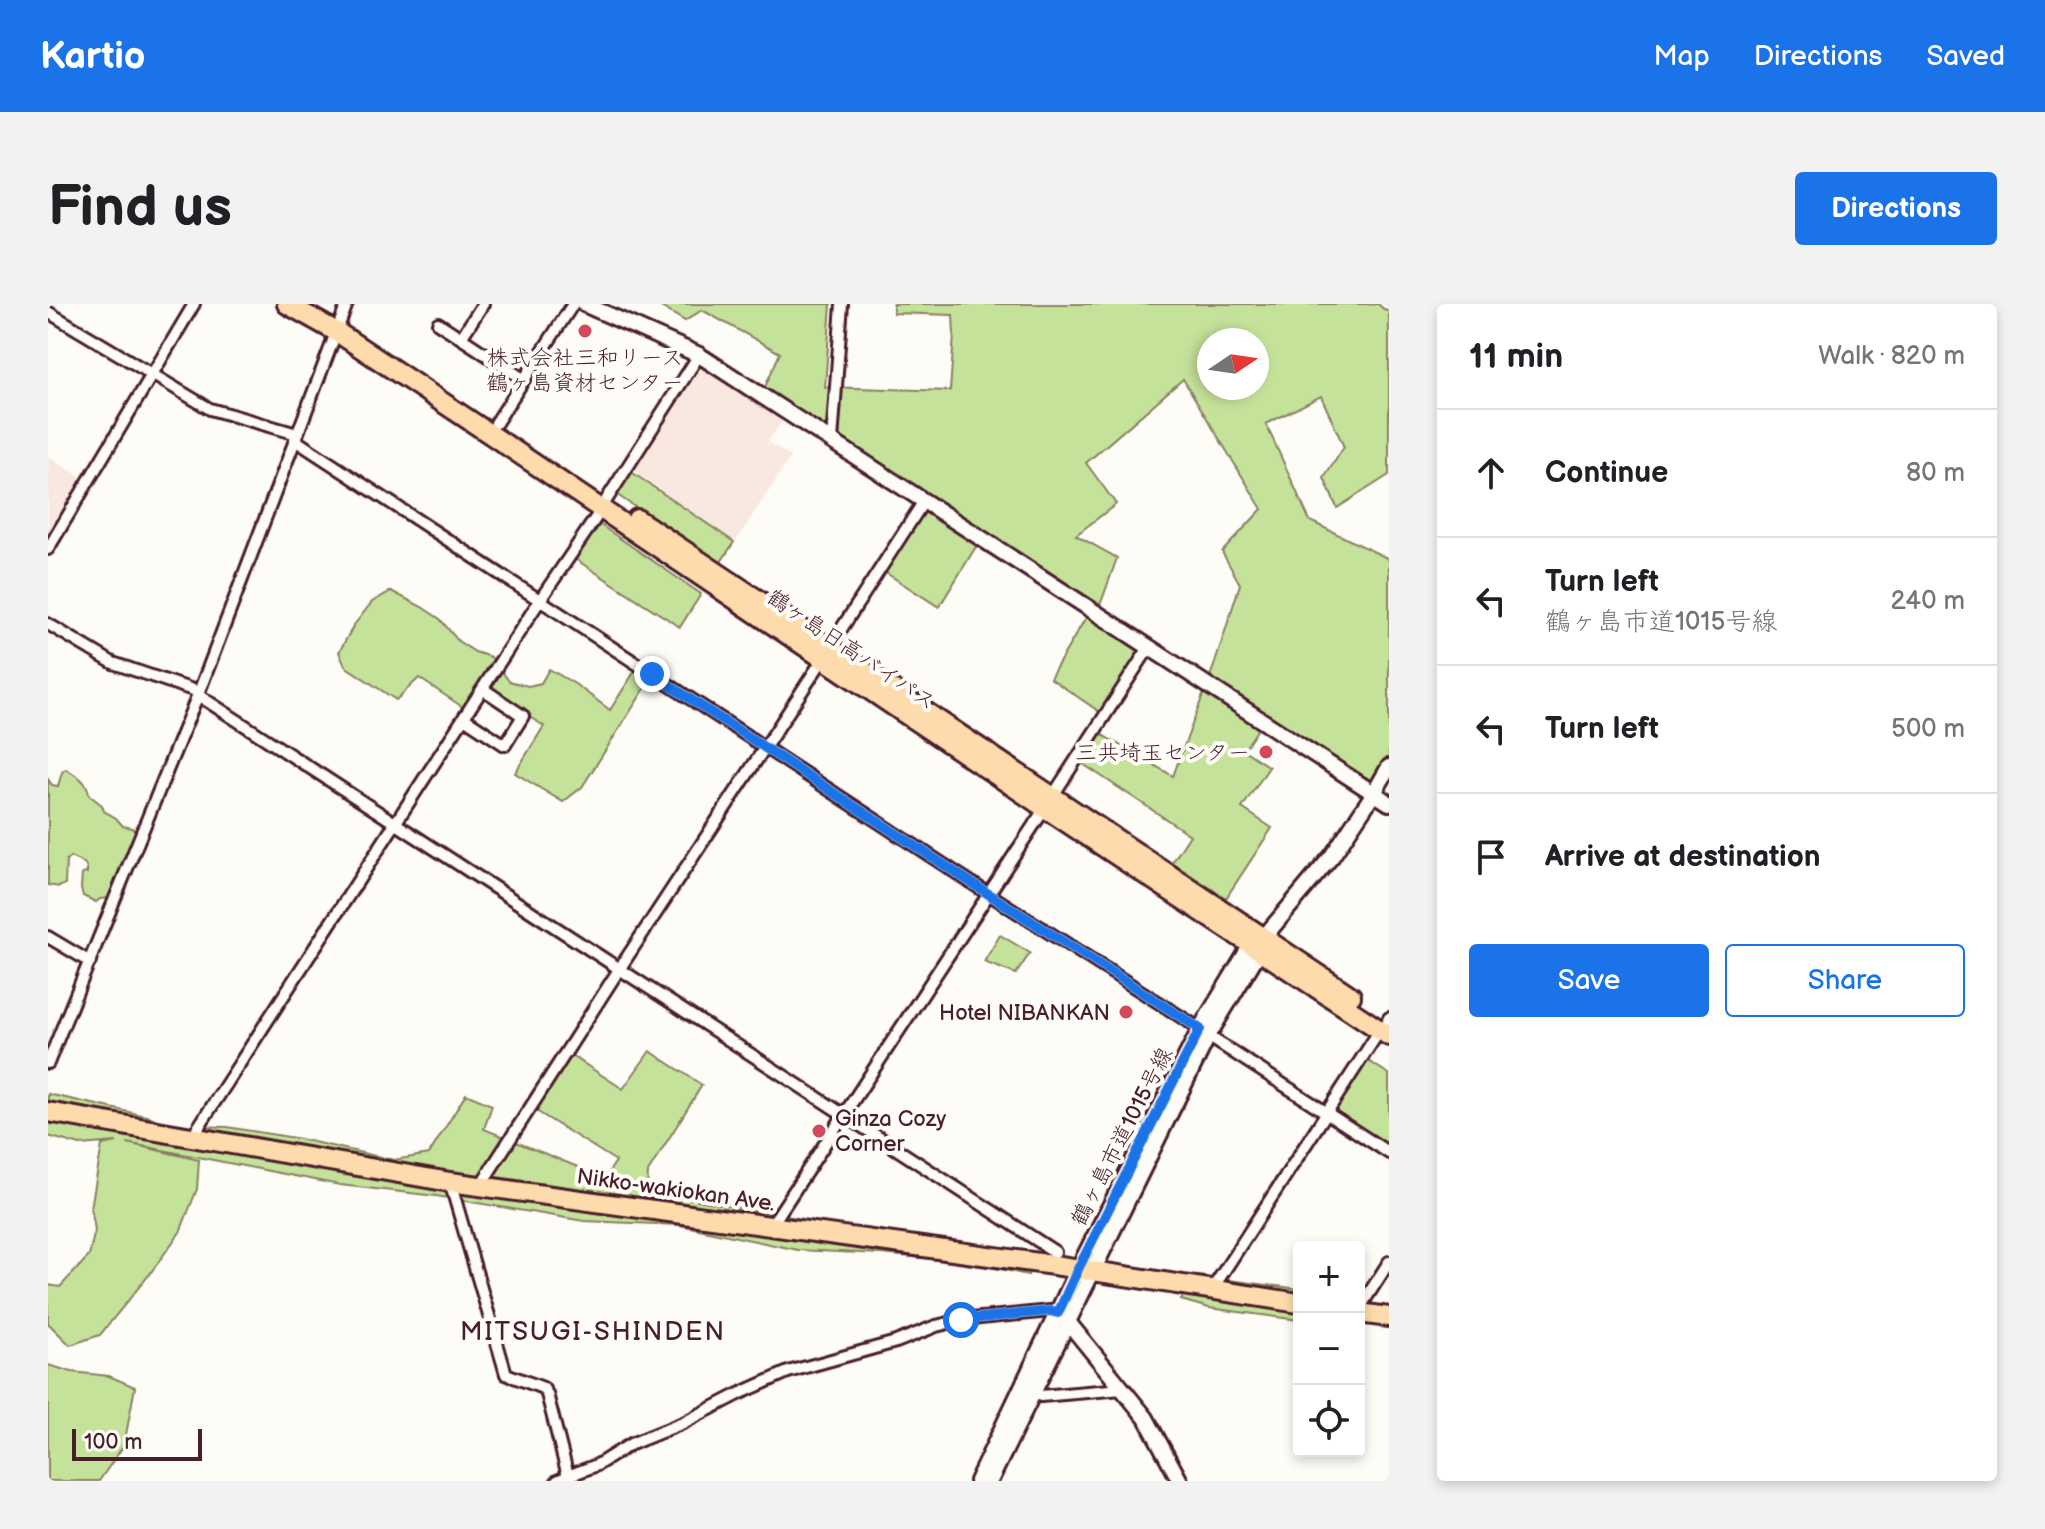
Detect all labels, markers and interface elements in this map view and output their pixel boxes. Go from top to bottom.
text: Kartio [40,34,146,79]
text: Map [1653,40,1710,73]
text: Directions [1754,40,1882,73]
text: Saved [1926,40,2005,73]
button: Directions [1795,172,1997,245]
text: Find us [48,175,232,242]
marker: 株式会社三和リース 鶴ヶ島資材センター [576,322,594,340]
north arrow [1197,328,1269,400]
text: 11 min [1469,336,1563,377]
text: Walk · 820 m [1818,341,1965,372]
place label: 株式会社三和リース 鶴ヶ島資材センター [486,345,684,397]
icon: ahead [1469,451,1513,495]
text: Continue [1545,455,1668,491]
text: 80 m [1906,458,1965,489]
text: Turn left [1545,564,1659,600]
icon: left [1469,579,1513,623]
street label: 鶴ヶ島日高バイパス [762,584,941,717]
text: 240 m [1890,586,1965,617]
text: 鶴ヶ島市道1015号線 [1545,607,1777,638]
route end [634,656,670,692]
icon: left [1469,707,1513,751]
text: Turn left [1545,711,1659,747]
text: 500 m [1891,714,1965,745]
place label: 三共埼玉センター [1075,740,1250,767]
marker: 三共埼玉センター [1257,743,1275,761]
icon: arrive [1469,835,1513,879]
text: Arrive at destination [1545,839,1821,875]
button: Save [1469,944,1709,1017]
button: Share [1725,944,1965,1017]
place label: Hotel NIBANKAN [939,1000,1110,1027]
marker: Hotel NIBANKAN [1117,1003,1135,1021]
street label: 鶴ヶ島市道1015号線 [1066,1043,1179,1230]
place label: Ginza Cozy Corner [835,1106,946,1158]
marker: Ginza Cozy Corner [810,1122,828,1140]
street label: Nikko-wakiokan Ave. [575,1163,777,1218]
map controls [1293,1241,1365,1457]
button: + [1293,1241,1365,1313]
route start [943,1302,979,1338]
button: − [1293,1313,1365,1385]
district label: MITSUGI-SHINDEN [460,1317,726,1348]
button: locate [1293,1385,1365,1457]
scale bar [72,1425,202,1461]
text: 100 m [84,1429,143,1456]

